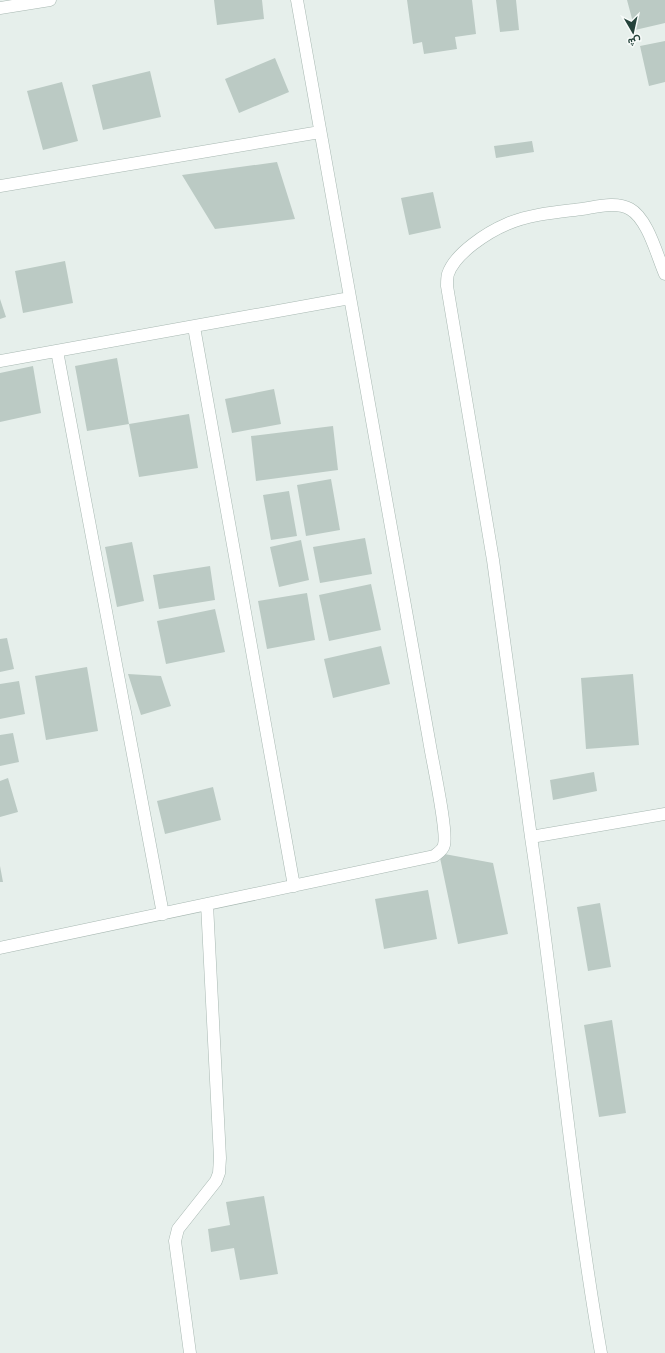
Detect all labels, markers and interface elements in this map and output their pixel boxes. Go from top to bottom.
north arrow [613,12,653,52]
text: ش [627,33,642,51]

